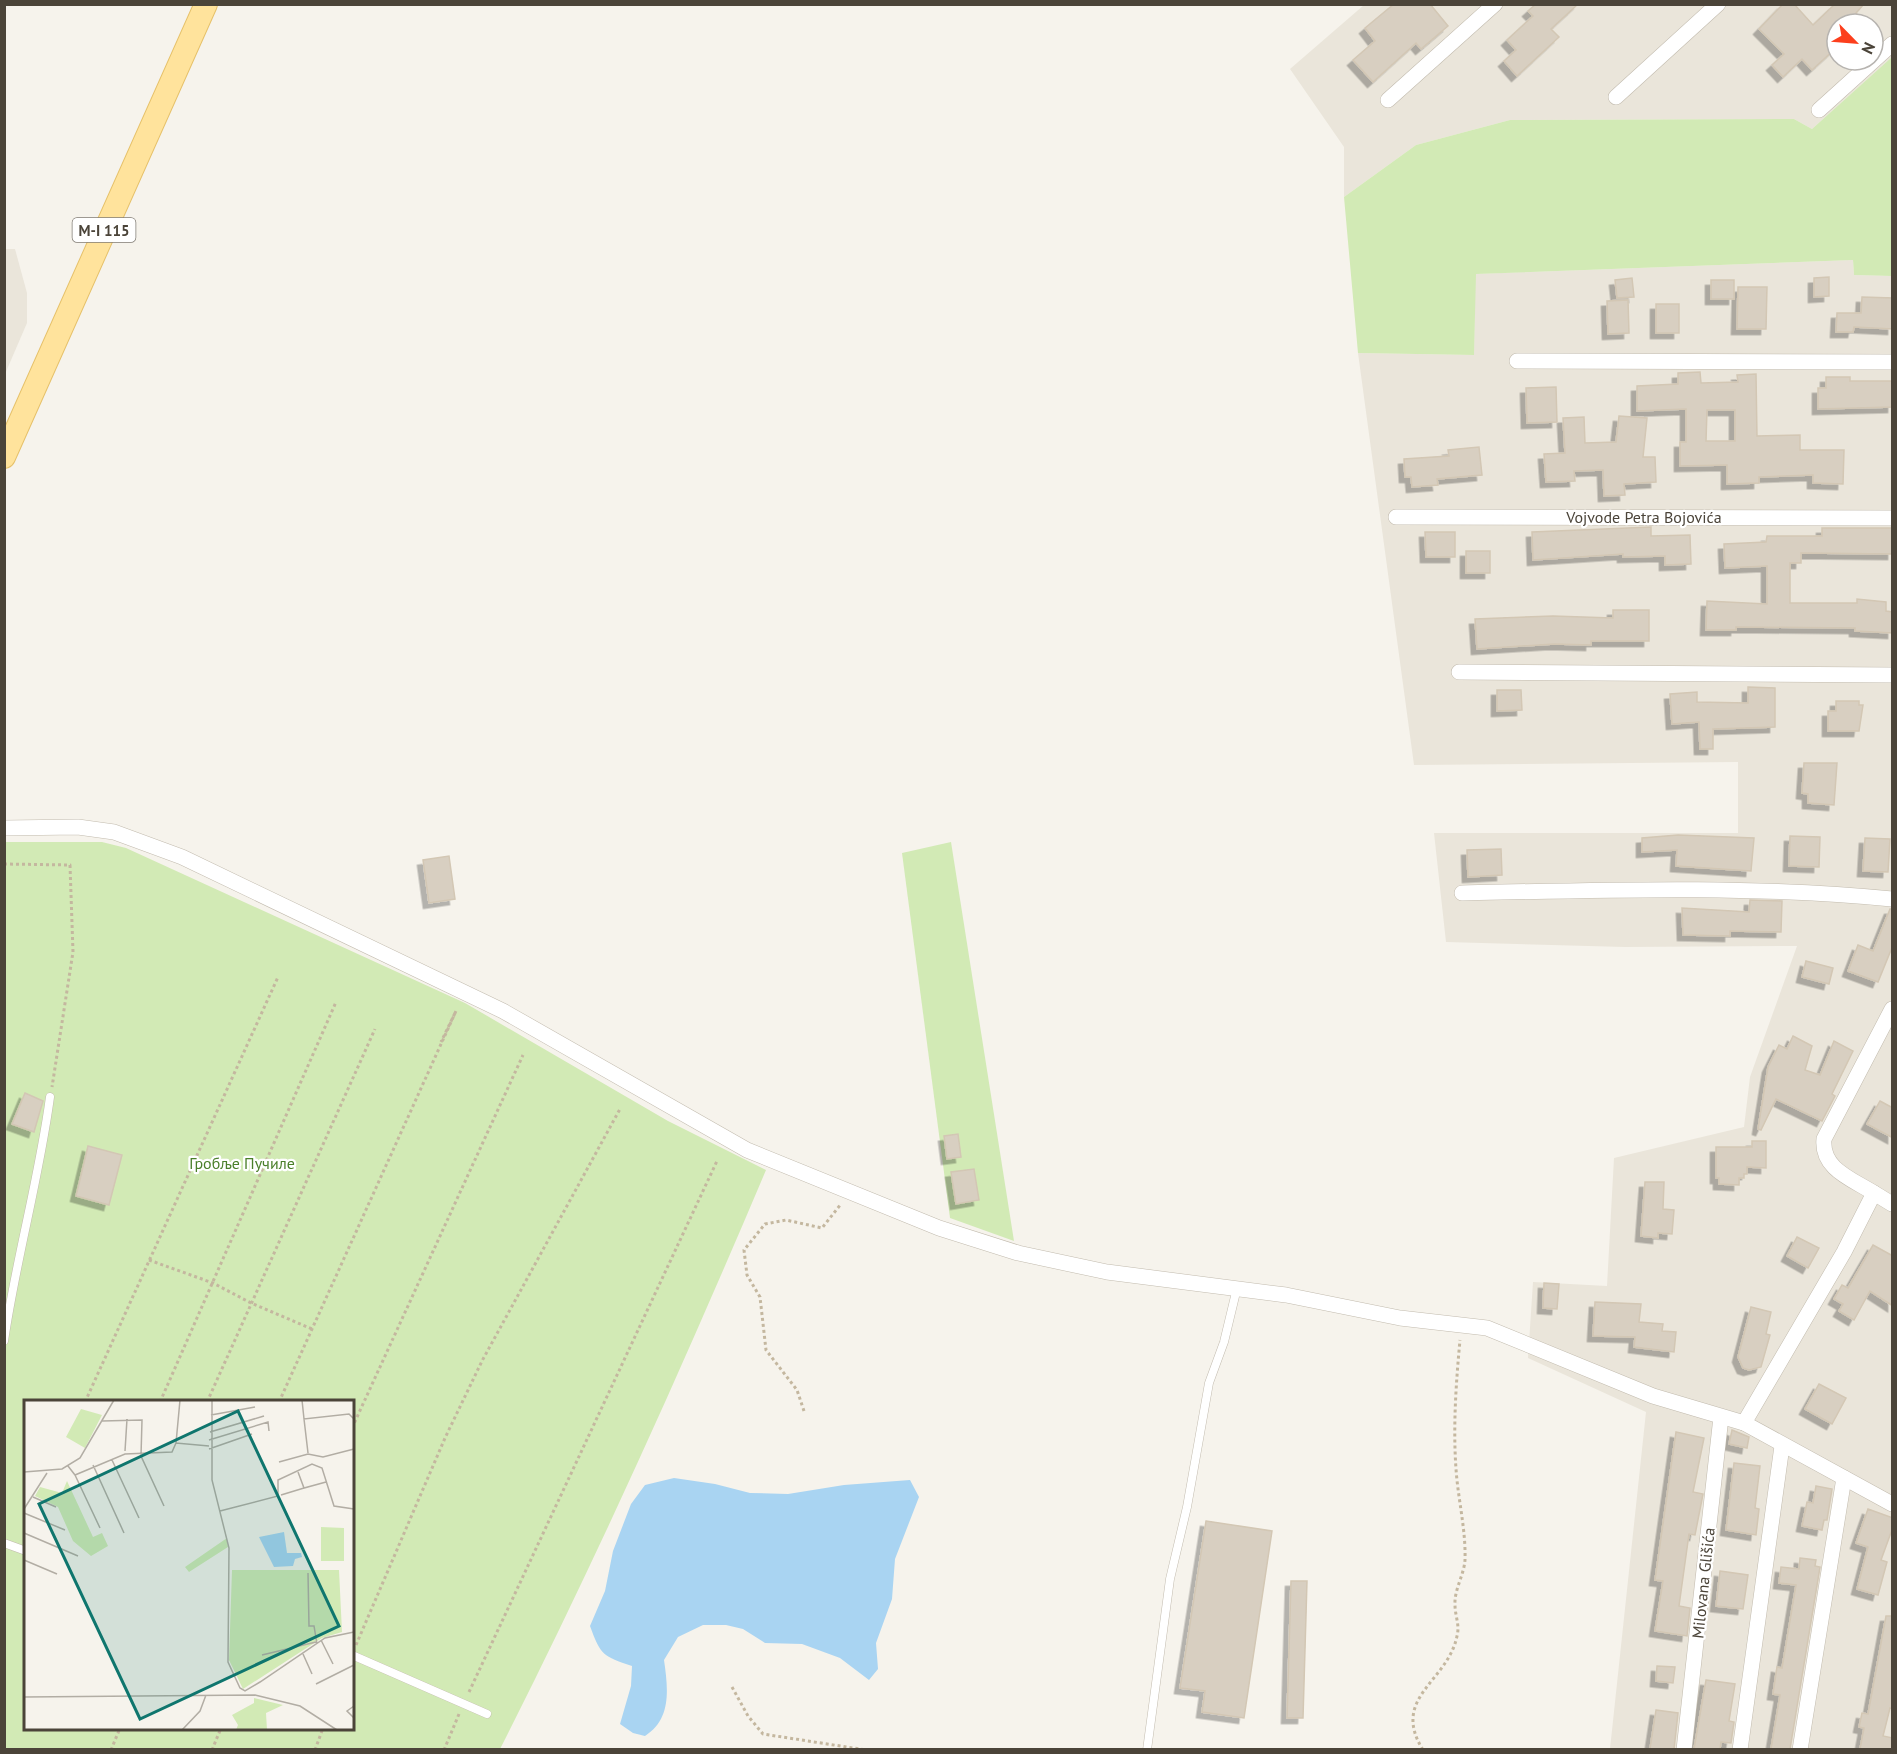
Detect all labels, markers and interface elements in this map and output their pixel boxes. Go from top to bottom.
north arrow [1825,12,1885,72]
text: N [1857,39,1880,57]
road number: M-I 115 [72,218,136,242]
street label: Vojvode Petra Bojovića [1565,507,1722,527]
park label: Гробље Пучиле [189,1153,295,1173]
inset map [24,1400,354,1730]
street label: Milovana Glišića [1687,1526,1719,1640]

